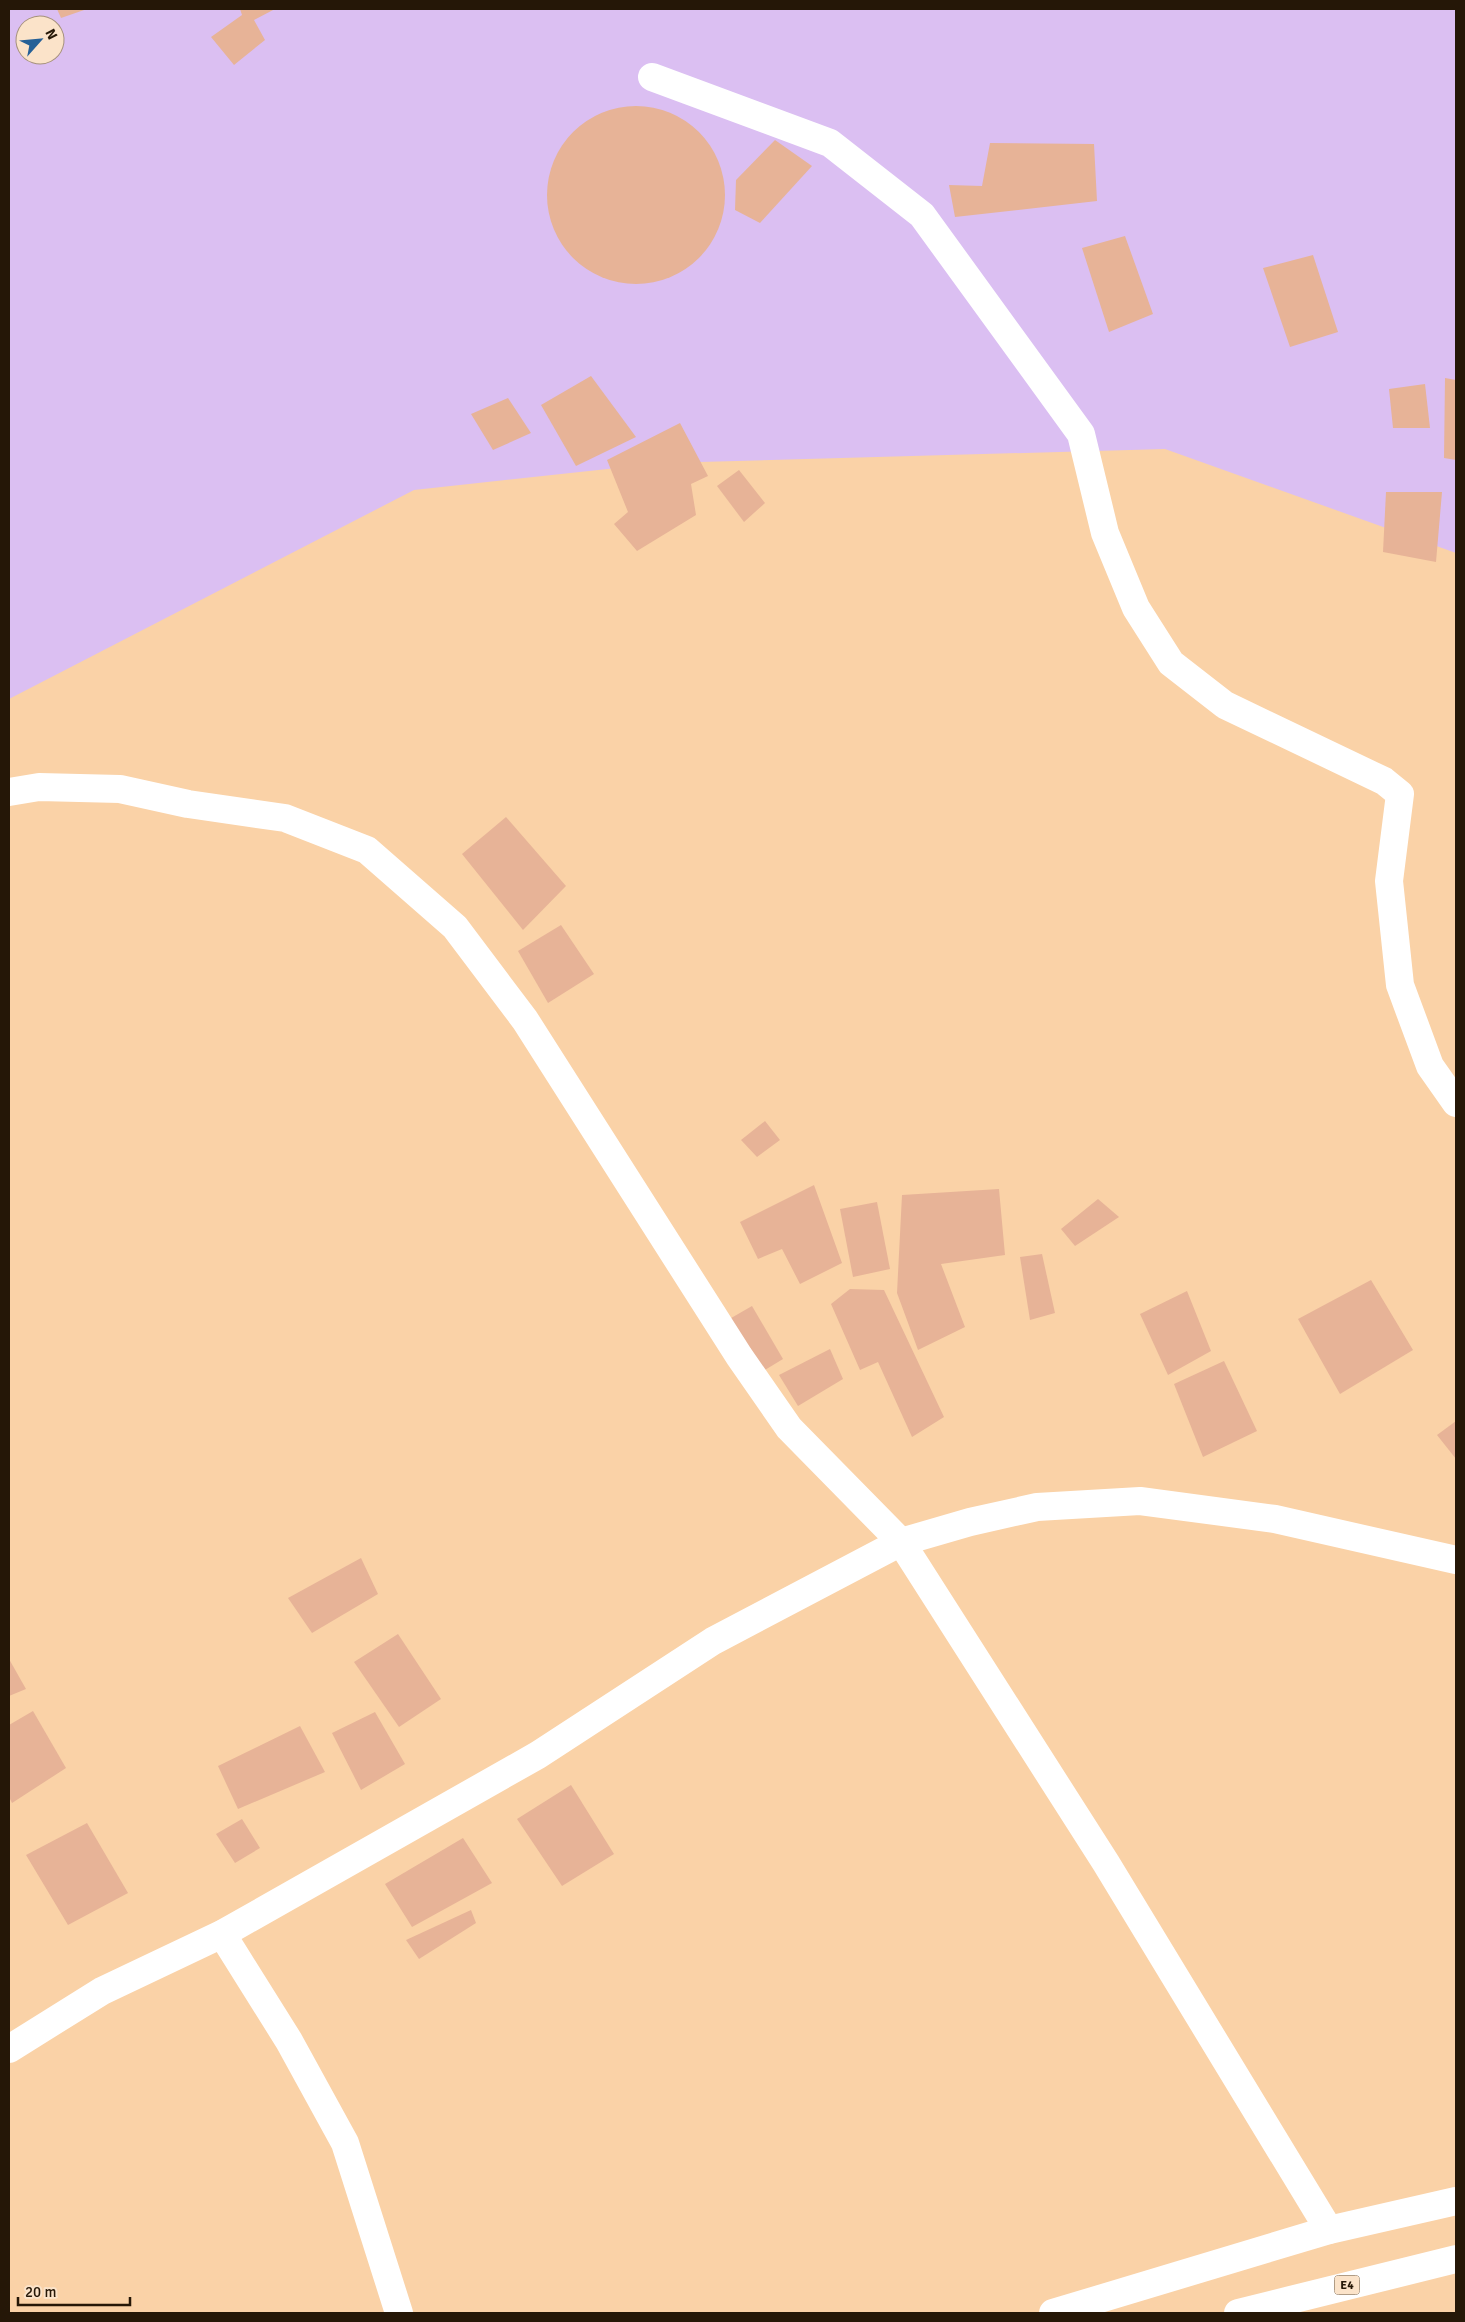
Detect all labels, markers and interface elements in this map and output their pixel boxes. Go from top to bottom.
north arrow [15,15,65,65]
text: N [41,26,61,43]
scale bar [18,2274,130,2306]
road number: E4 [1334,2276,1360,2294]
text: 20 m [25,2283,56,2301]

